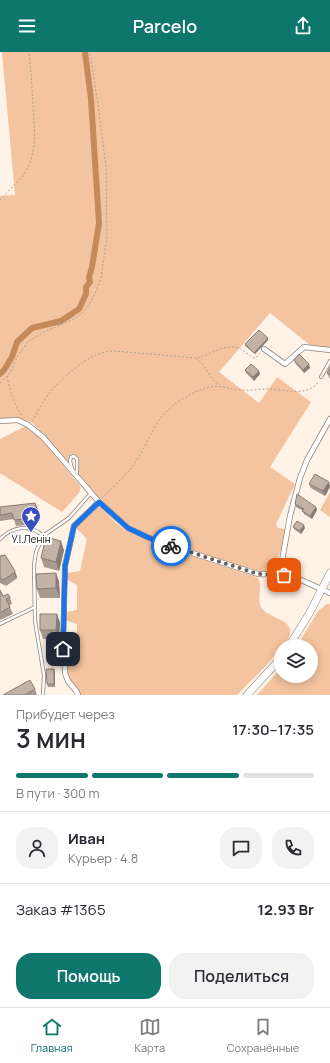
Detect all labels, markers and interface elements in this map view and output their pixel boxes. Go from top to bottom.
text: Parcelo [133,14,197,38]
icon: menu [16,15,38,37]
icon: share [292,15,314,37]
place icon: У.І.Ленін [20,505,42,533]
courier [151,526,191,566]
place label: У.І.Ленін [11,532,51,546]
icon: bike [160,535,182,557]
pin [267,558,301,592]
icon: bag [273,564,295,586]
pin [46,632,80,666]
icon: home [52,638,74,660]
map controls [274,639,318,683]
button: layers [274,639,318,683]
text: Прибудет через [16,705,115,723]
text: 17:30–17:35 [232,719,314,740]
text: 3 мин [16,720,86,756]
text: В пути · 300 m [16,784,100,802]
button: person [16,827,58,869]
button: chat [220,827,262,869]
button: phone [272,827,314,869]
text: Иван [68,828,105,849]
text: Курьер · 4.8 [68,849,138,867]
text: Заказ #1365 [16,899,106,920]
text: 12.93 Br [257,899,314,920]
button: Помощь [16,953,161,999]
button: Поделиться [169,953,314,999]
tab: Главная [31,1016,73,1055]
tab: Карта [134,1016,165,1055]
tab: Сохранённые [227,1016,299,1055]

